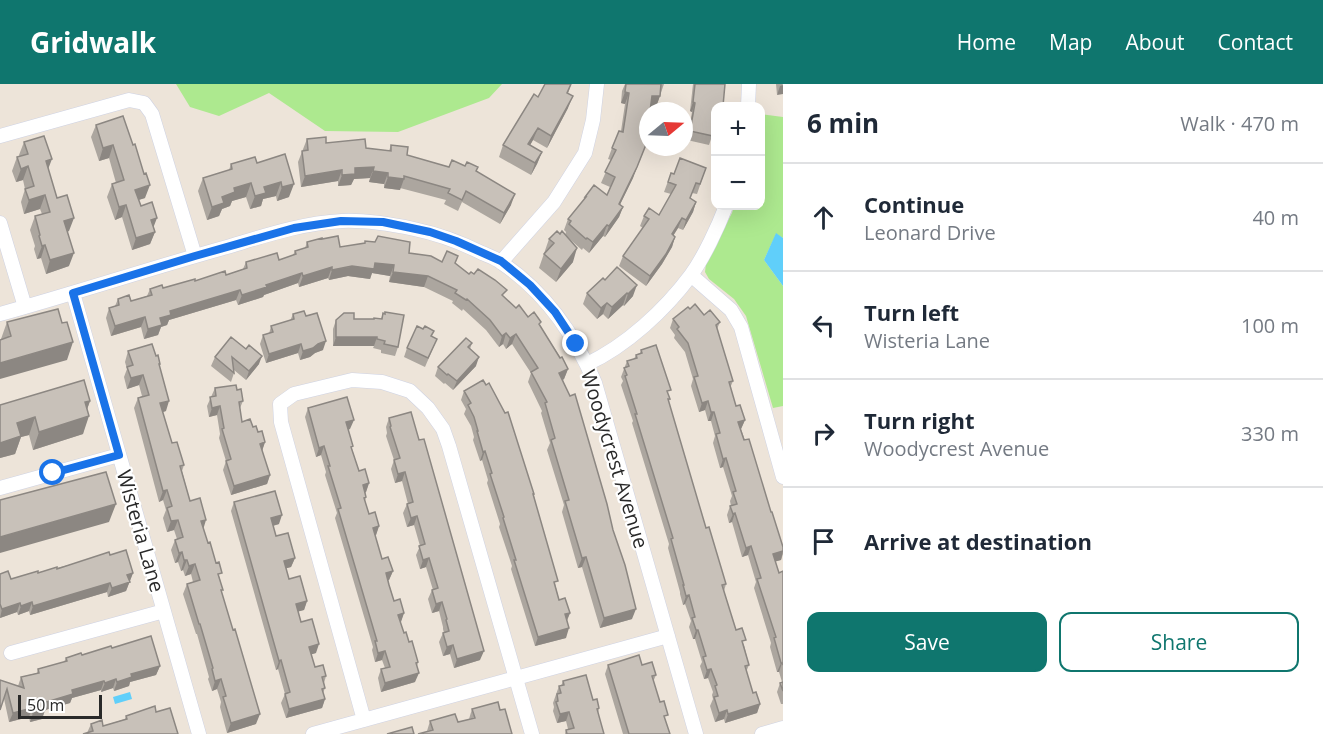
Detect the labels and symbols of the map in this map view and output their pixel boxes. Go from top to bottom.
north arrow [639,102,693,156]
route end [562,330,588,356]
street label: Woodycrest Avenue [575,366,655,552]
route start [39,459,65,485]
street label: Wisteria Lane [111,467,171,595]
scale bar [18,692,102,720]

